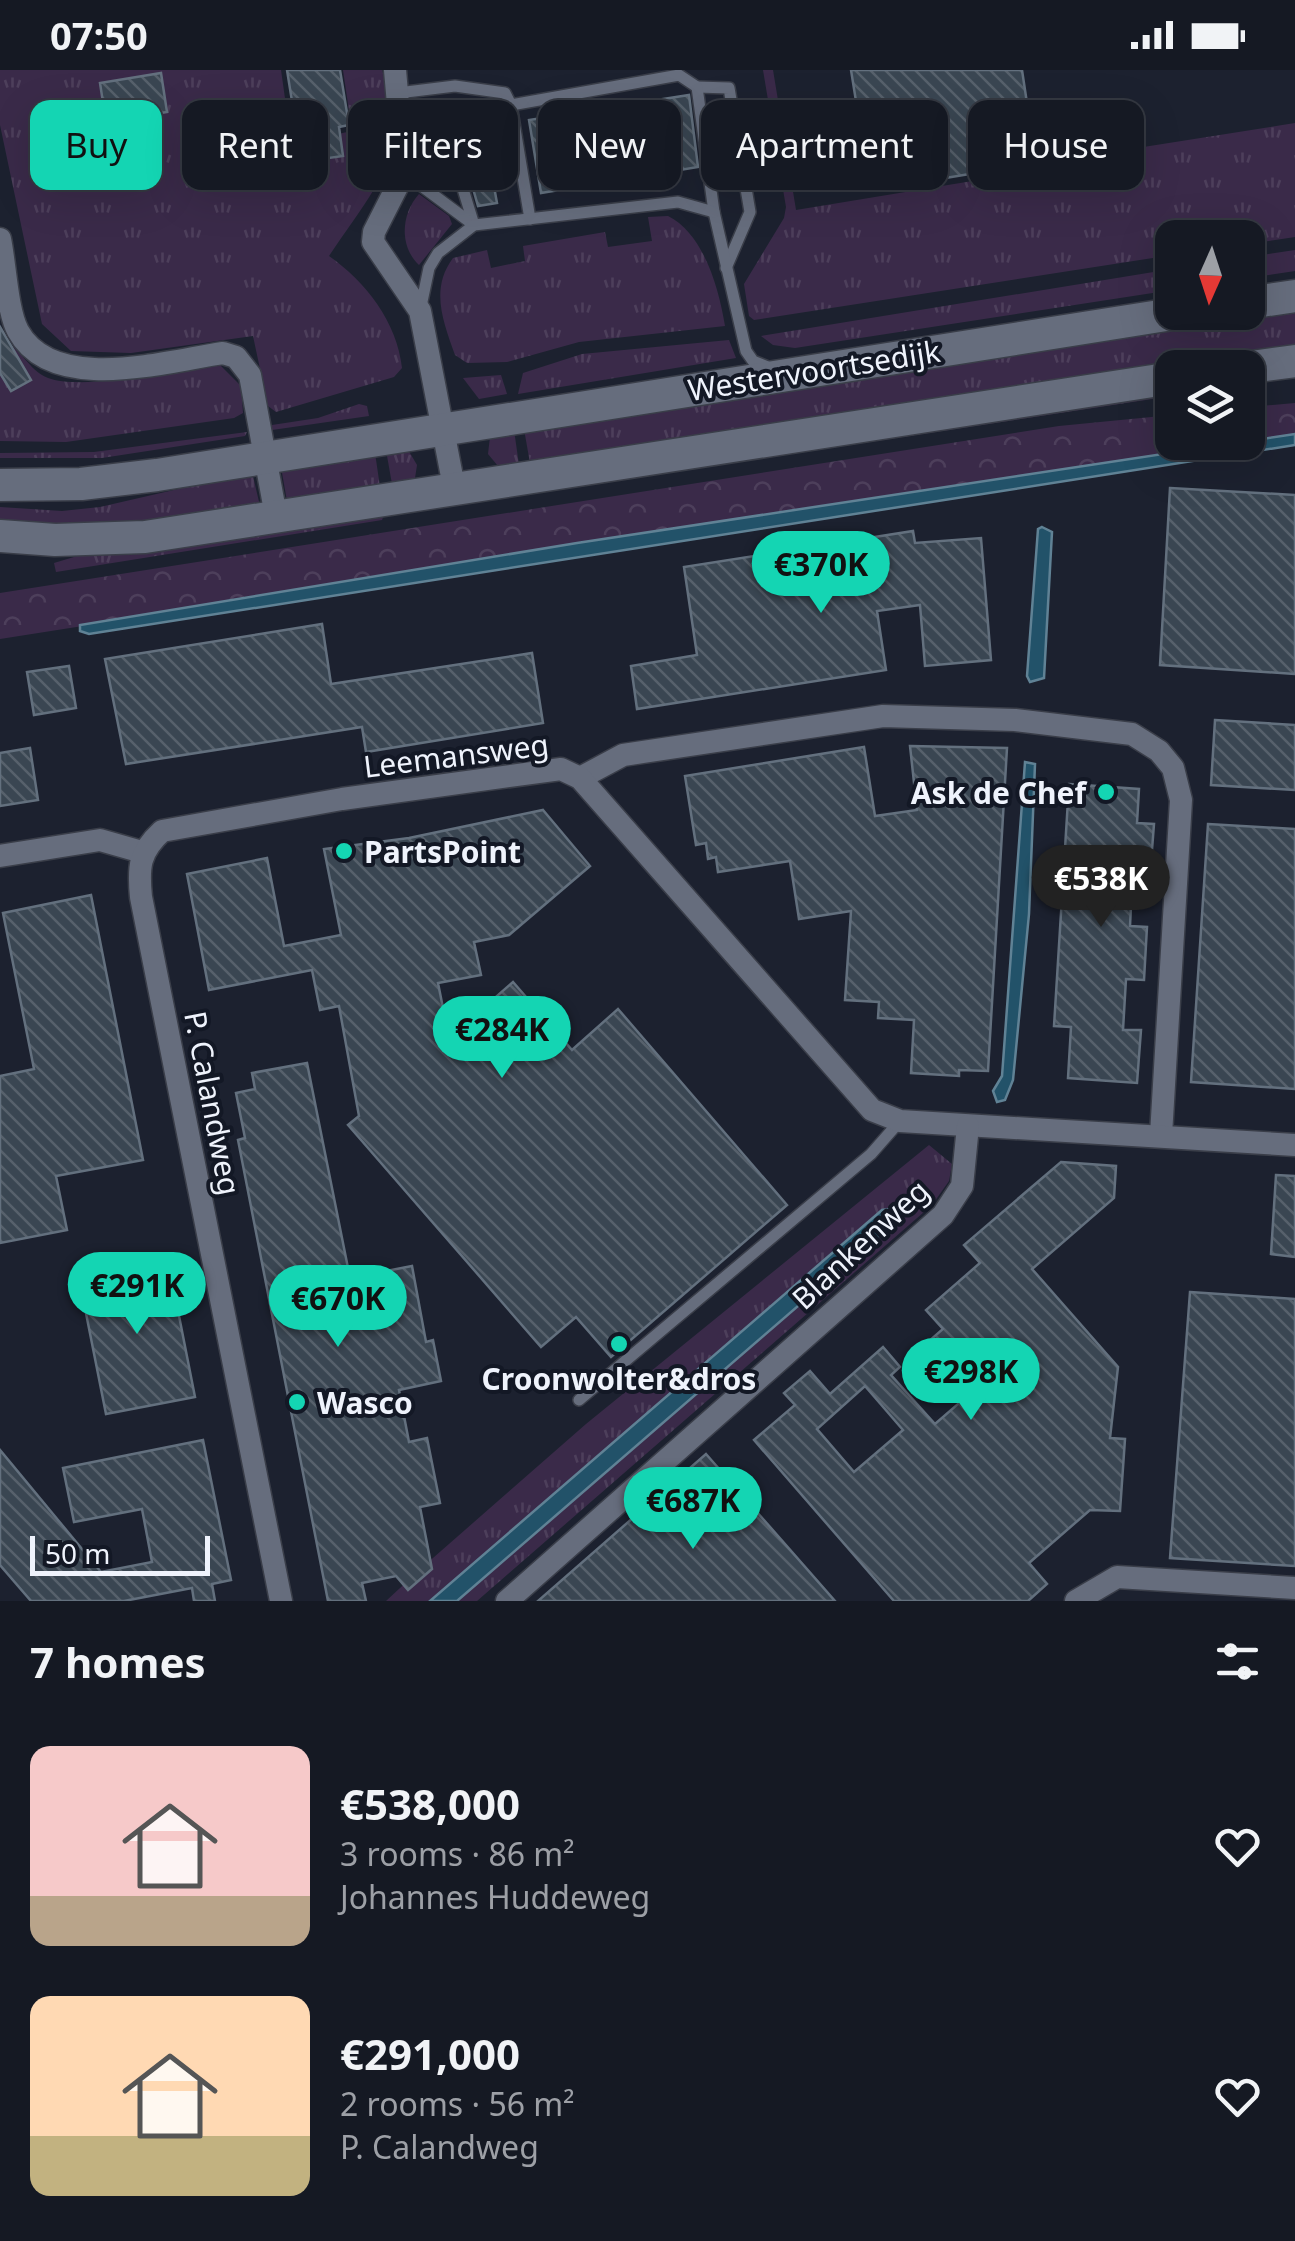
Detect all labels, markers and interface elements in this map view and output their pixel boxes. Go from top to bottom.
text: 07:50 [50,9,148,61]
chip: Buy [30,100,162,190]
chip: Rent [182,100,328,190]
chip: Filters [348,100,518,190]
chip: New [538,100,681,190]
chip: Apartment [701,100,948,190]
chip: House [968,100,1144,190]
north arrow [1155,220,1265,330]
map controls [1155,220,1265,460]
street label: Westervoortsedijk [685,330,943,410]
button: layers [1155,350,1265,460]
pin: €370K [751,531,891,616]
text: €370K [774,542,868,585]
street label: Leemansweg [361,723,551,787]
place label: Ask de Chef [911,772,1087,813]
marker: Ask de Chef [1095,781,1117,803]
place label: PartsPoint [364,831,521,872]
marker: PartsPoint [333,840,355,862]
pin: €538K [1031,845,1171,930]
text: €538K [1054,856,1148,899]
pin: €284K [432,996,572,1081]
text: €284K [455,1007,549,1050]
street label: P. Calandweg [175,1008,251,1198]
street label: Blankenweg [783,1170,937,1318]
pin: €291K [67,1252,207,1337]
text: €291K [90,1263,184,1306]
pin: €670K [268,1265,408,1350]
text: €670K [291,1276,385,1319]
marker: Croonwolter&dros [608,1333,630,1355]
pin: €298K [901,1338,1041,1423]
text: €298K [924,1349,1018,1392]
place label: Croonwolter&dros [482,1358,756,1399]
place label: Wasco [317,1382,413,1423]
marker: Wasco [286,1391,308,1413]
pin: €687K [623,1467,763,1552]
text: €687K [646,1478,740,1521]
scale bar [30,1531,210,1576]
text: 50 m [45,1534,111,1572]
text: 7 homes [30,1633,206,1690]
icon: filters [1210,1634,1265,1689]
text: €538,000 [340,1775,520,1832]
icon: home [110,1786,230,1906]
icon: heart [1210,1819,1265,1874]
text: 3 rooms · 86 m² [340,1832,574,1875]
text: Johannes Huddeweg [340,1875,650,1918]
text: €291,000 [340,2025,520,2082]
icon: home [110,2036,230,2156]
icon: heart [1210,2069,1265,2124]
text: 2 rooms · 56 m² [340,2082,574,2125]
text: P. Calandweg [340,2125,539,2168]

